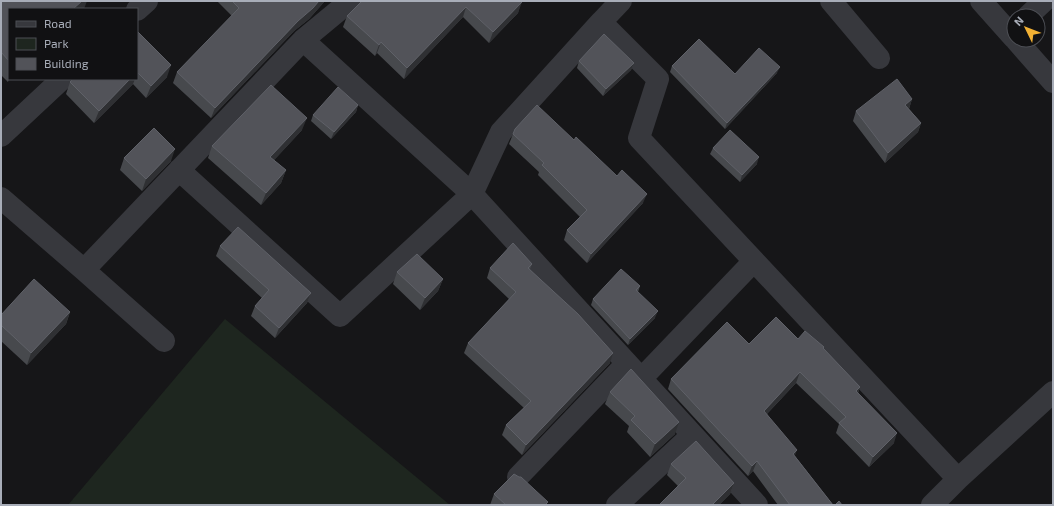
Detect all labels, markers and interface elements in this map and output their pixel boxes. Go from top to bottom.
legend [8,8,138,80]
north arrow [1006,8,1046,48]
text: N [1011,13,1026,28]
text: Road [44,16,72,30]
text: Park [44,36,69,50]
text: Building [44,56,89,70]

